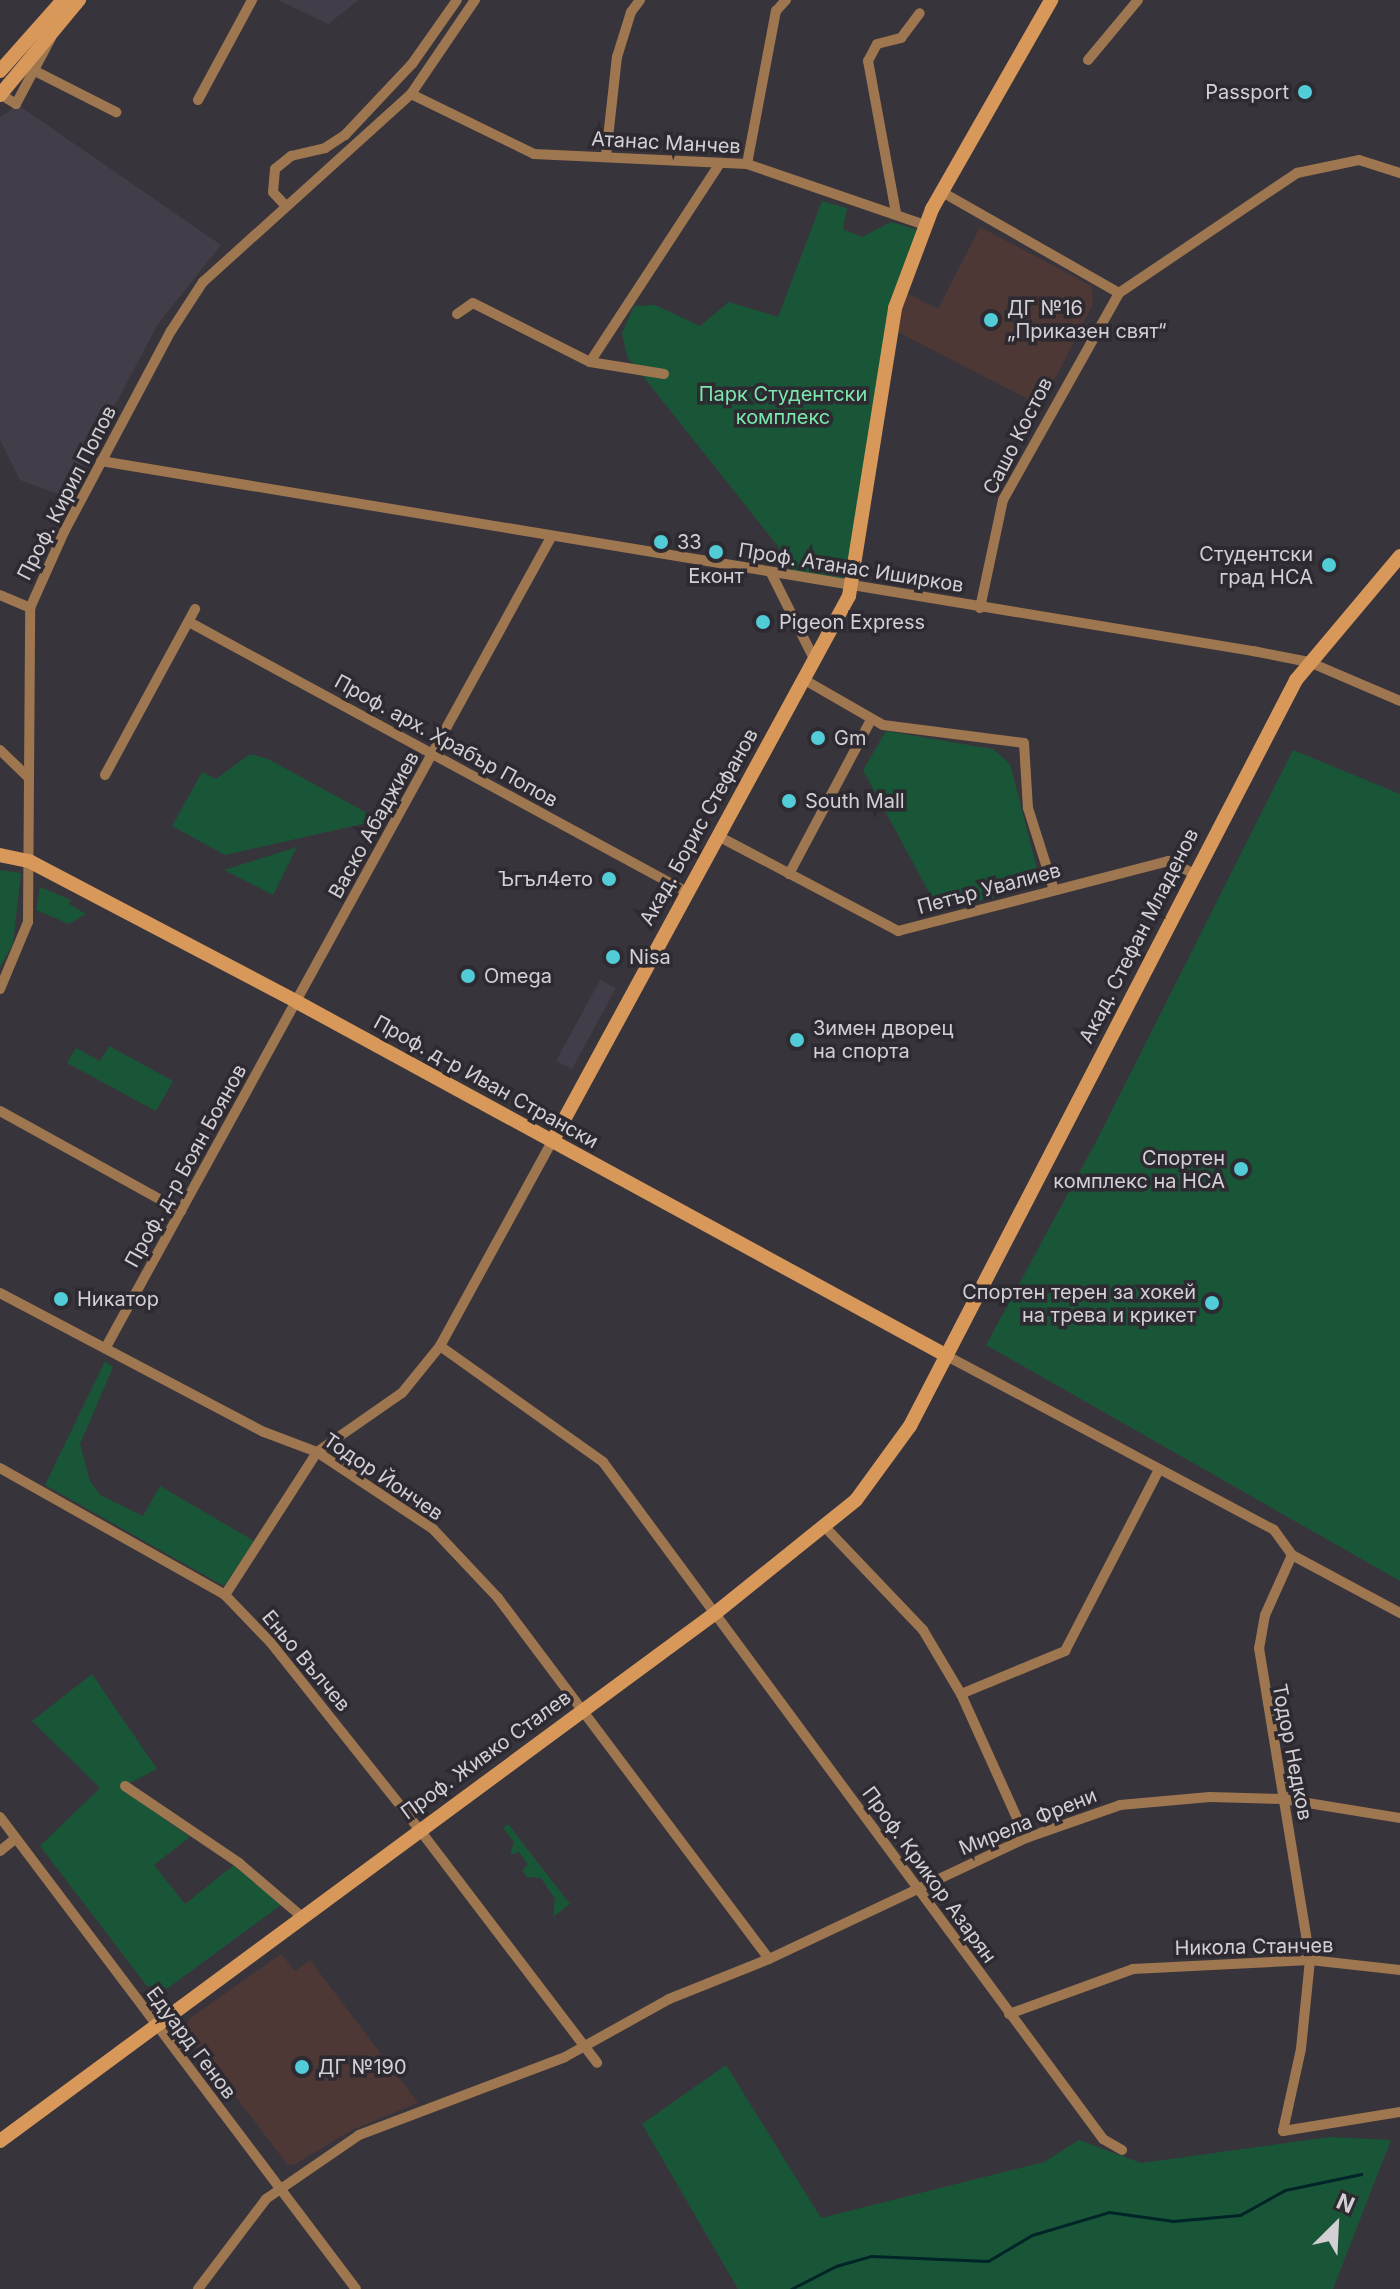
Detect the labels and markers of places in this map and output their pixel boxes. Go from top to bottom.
place label: Passport [1205,80,1289,104]
marker: Passport [1296,83,1314,101]
place label: ДГ №16 „Приказен свят“ [1007,296,1167,343]
marker: ДГ №16 „Приказен свят“ [982,311,1000,329]
place label: 33 [677,530,702,554]
marker: 33 [652,533,670,551]
place label: Студентски град НСА [1199,542,1313,589]
marker: Еконт [707,543,725,561]
marker: Студентски град НСА [1320,556,1338,574]
place label: Еконт [688,564,744,588]
place label: Pigeon Express [779,610,925,634]
marker: Pigeon Express [754,613,772,631]
place label: Gm [834,726,866,750]
marker: Gm [809,729,827,747]
place label: South Mall [805,789,905,813]
marker: South Mall [780,792,798,810]
place label: Ъгъл4ето [498,867,593,891]
marker: Ъгъл4ето [600,870,618,888]
place label: Nisa [629,945,671,969]
marker: Nisa [604,948,622,966]
place label: Omega [484,964,552,988]
marker: Omega [459,967,477,985]
place label: Зимен дворец на спорта [813,1016,953,1063]
marker: Зимен дворец на спорта [788,1031,806,1049]
place label: Спортен комплекс на НСА [1053,1146,1225,1193]
marker: Спортен комплекс на НСА [1232,1160,1250,1178]
place label: Спортен терен за хокей на трева и крикет [962,1280,1196,1327]
place label: Никатор [77,1287,159,1311]
marker: Никатор [52,1290,70,1308]
marker: Спортен терен за хокей на трева и крикет [1203,1294,1221,1312]
place label: ДГ №190 [318,2055,407,2079]
marker: ДГ №190 [293,2058,311,2076]

